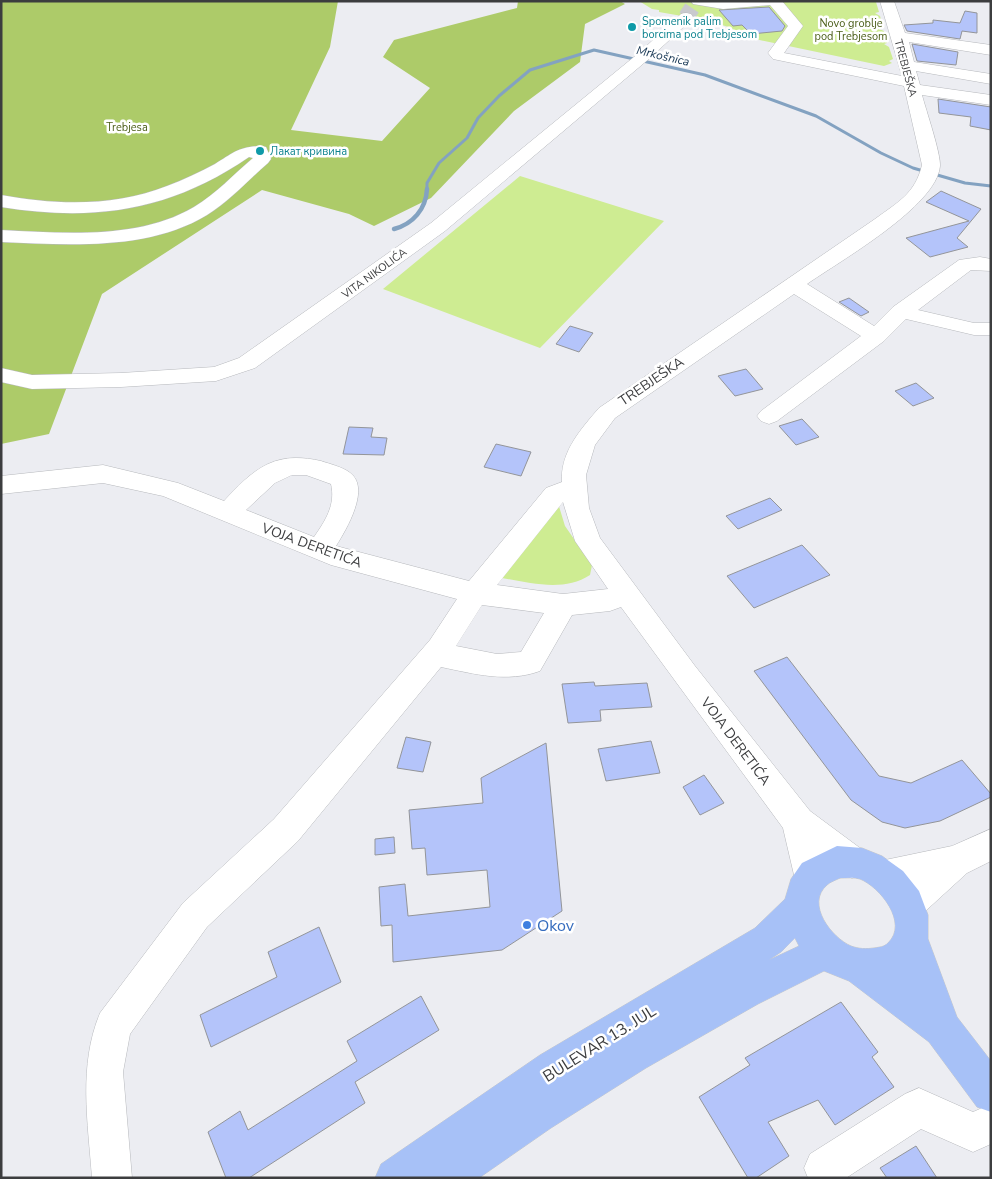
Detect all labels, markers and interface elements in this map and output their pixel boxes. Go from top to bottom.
place label: Spomenik palim borcima pod Trebjesom [642,14,757,42]
park label: Novo groblje pod Trebjesom [815,16,887,44]
marker: Spomenik palim borcima pod Trebjesom [626,21,638,33]
street label: TREBJEŠKA [891,37,921,99]
water label: Mrkošnica [635,42,691,70]
park label: Trebjesa [106,120,148,135]
place label: Лакат кривина [270,144,347,159]
marker: Лакат кривина [254,145,266,157]
street label: VITA NIKOLIĆA [337,244,410,303]
street label: TREBJEŠKA [615,353,688,410]
street label: VOJA DERETIĆA [258,518,365,572]
street label: VOJA DERETIĆA [696,693,775,789]
place label: Okov [537,915,575,937]
marker: Okov [521,919,533,931]
street label: BULEVAR 13. JUL [539,1000,661,1087]

